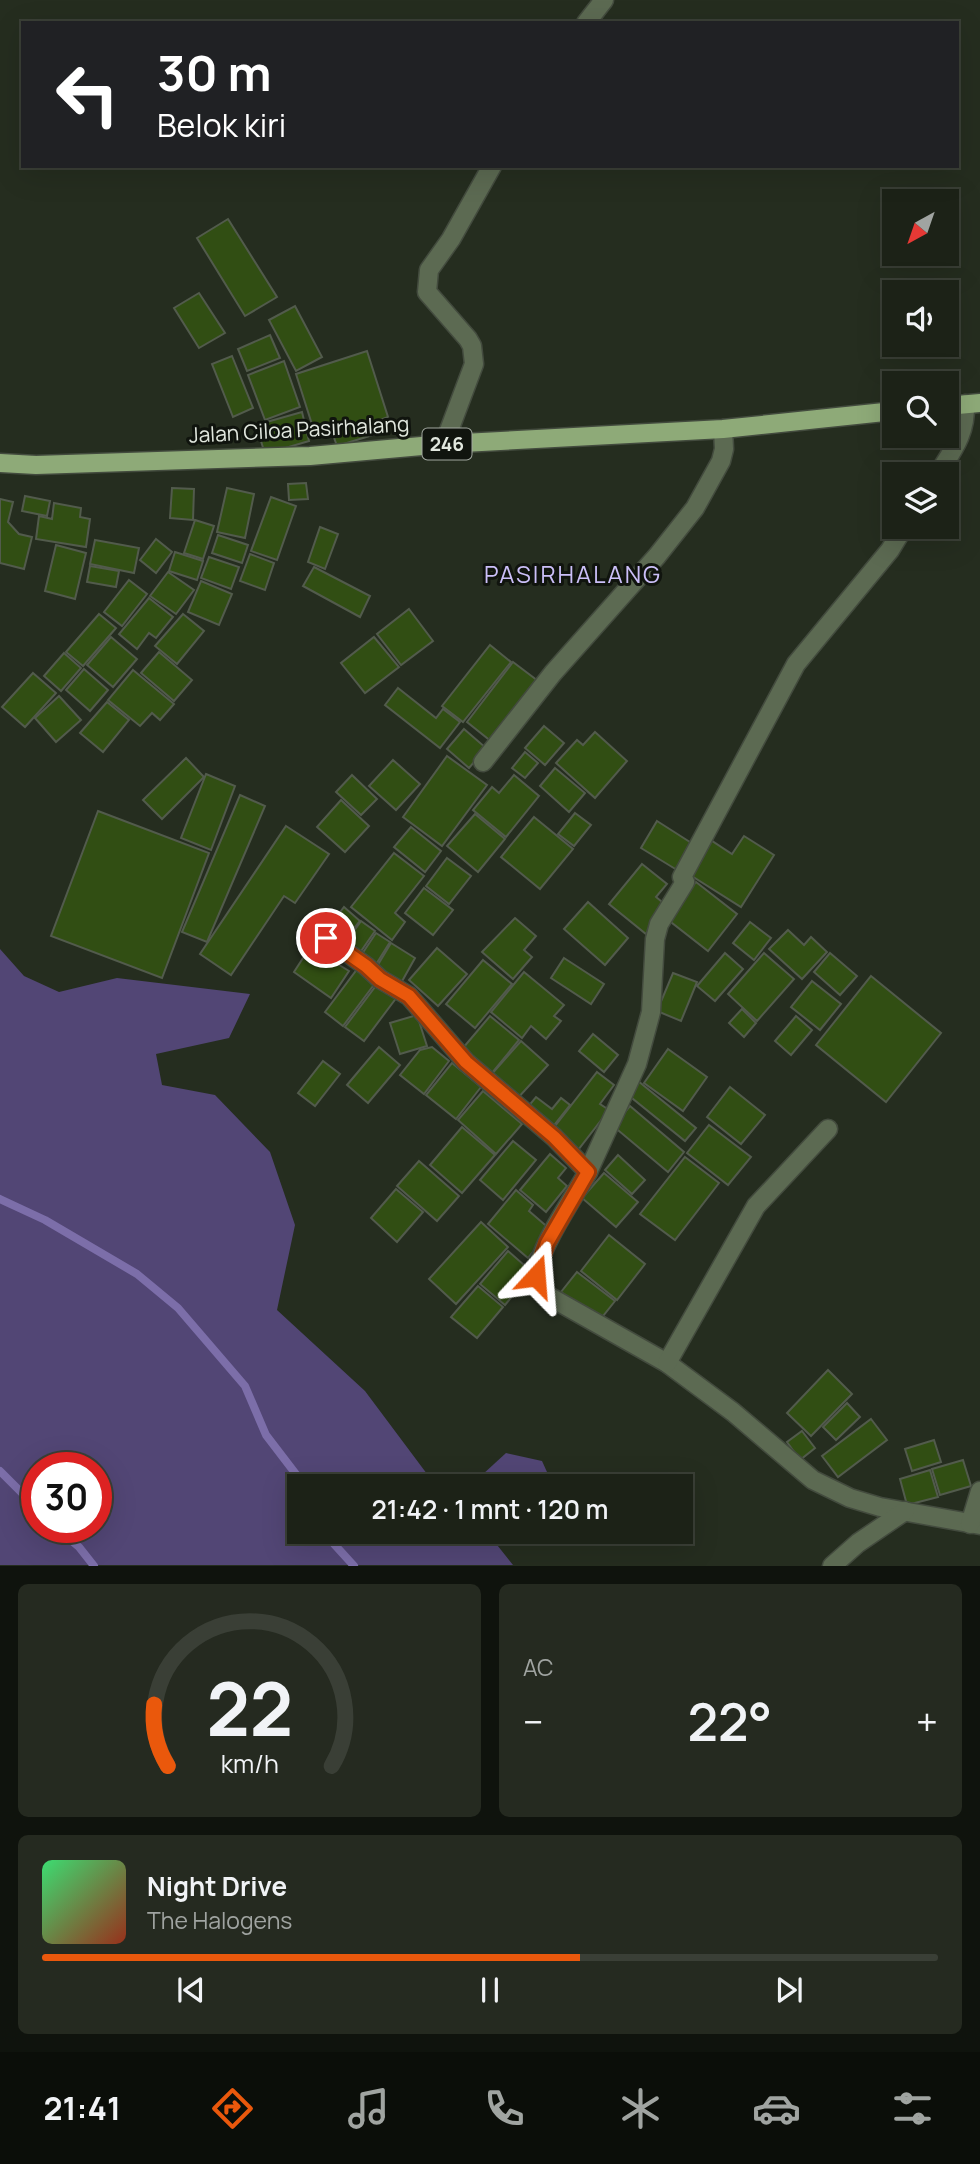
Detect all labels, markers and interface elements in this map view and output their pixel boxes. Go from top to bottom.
text: 30 m [157,39,272,106]
icon: left [42,49,133,140]
text: Belok kiri [157,103,286,147]
north arrow [882,189,959,266]
map controls [882,189,959,539]
button: sound [882,280,959,357]
button: search [882,371,959,448]
street label: Jalan Ciloa Pasirhalang [188,409,410,449]
road number: 246 [422,428,472,460]
button: layers [882,462,959,539]
district label: PASIRHALANG [484,557,662,590]
pin [296,908,356,968]
icon: arrive [307,919,345,957]
position arrow [499,1239,573,1313]
speed limit sign: 30 [21,1452,112,1543]
text: 21:42 · 1 mnt · 120 m [372,1491,608,1527]
text: AC [523,1651,554,1683]
text: 22 [206,1659,293,1759]
text: 22° [688,1686,772,1757]
text: − [523,1695,544,1747]
text: + [916,1695,938,1747]
text: km/h [220,1746,279,1781]
text: Night Drive [147,1868,287,1904]
text: The Halogens [147,1904,292,1936]
icon: previous [172,1971,210,2009]
icon: pause [471,1971,509,2009]
icon: next [770,1971,808,2009]
icon: directions [208,2084,257,2133]
icon: music [344,2084,393,2133]
icon: phone [480,2084,529,2133]
icon: climate [616,2084,665,2133]
icon: car [752,2084,801,2133]
icon: filters [888,2084,937,2133]
text: 21:41 [43,2086,121,2130]

